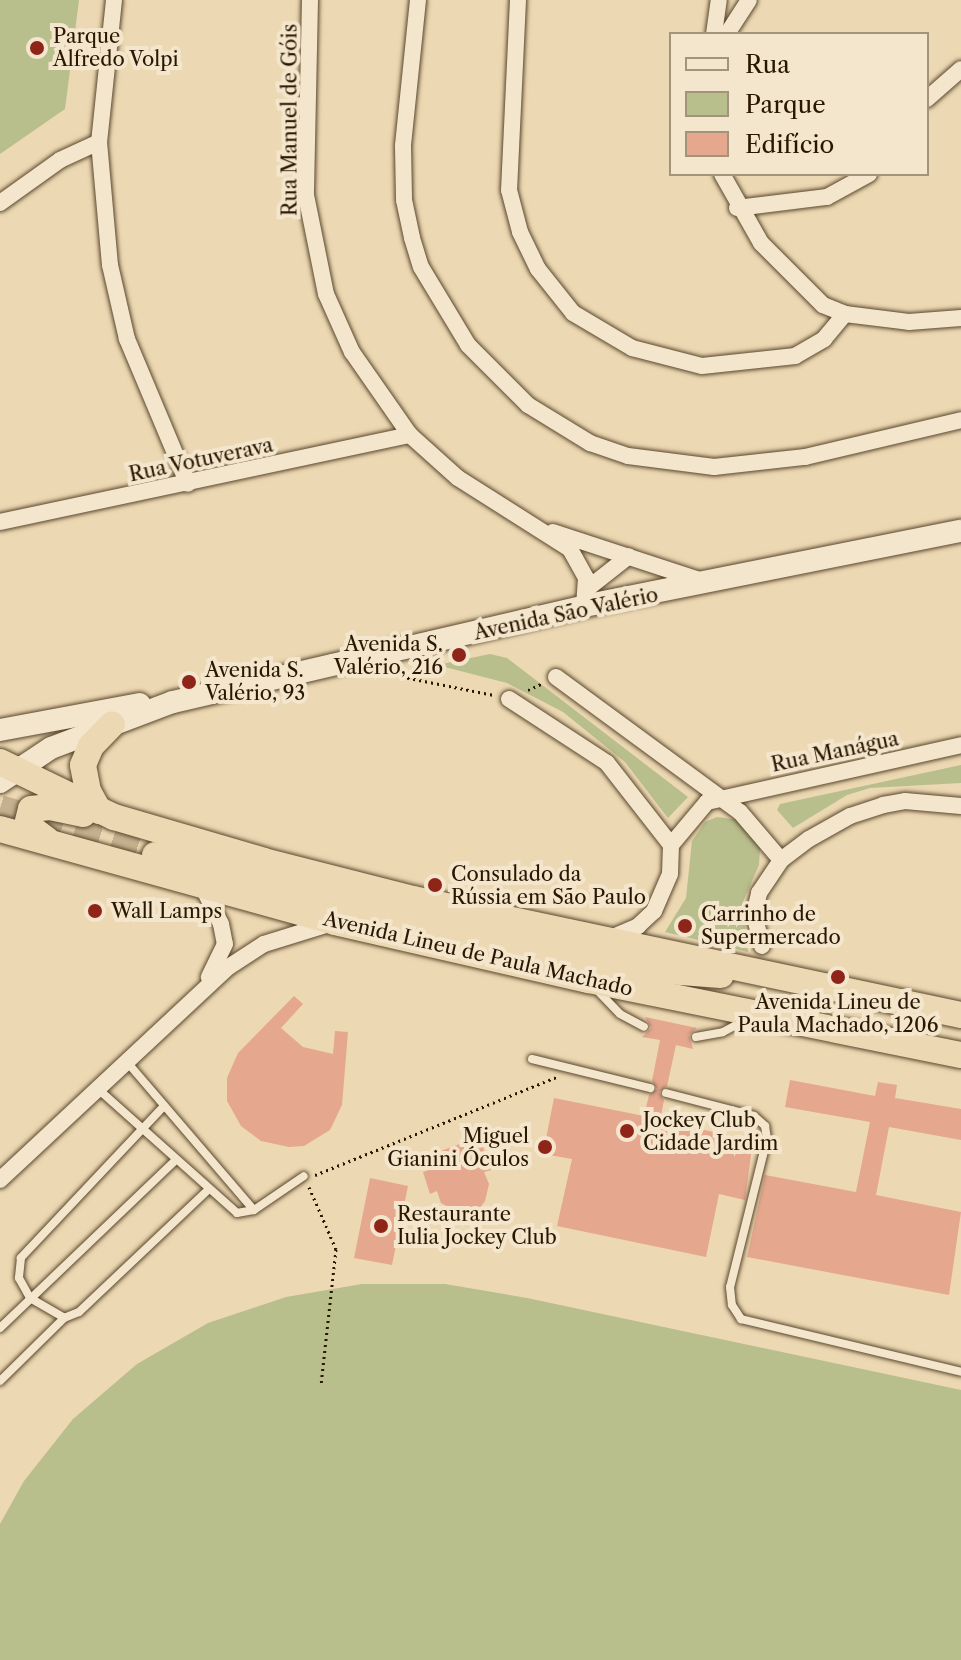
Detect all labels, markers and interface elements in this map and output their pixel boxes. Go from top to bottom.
place label: Parque Alfredo Volpi [53,24,179,71]
street label: Rua Manuel de Góis [278,24,302,216]
legend [669,32,929,176]
marker: Parque Alfredo Volpi [28,39,46,57]
text: Rua [745,50,790,79]
text: Parque [745,90,826,119]
text: Edifício [745,130,834,159]
street label: Rua Votuverava [126,433,276,487]
street label: Avenida São Valério [471,583,661,645]
place label: Avenida S. Valério, 216 [334,632,443,679]
marker: Avenida S. Valério, 216 [450,646,468,664]
place label: Avenida S. Valério, 93 [205,658,305,705]
marker: Avenida S. Valério, 93 [180,673,198,691]
street label: Rua Manágua [769,727,901,777]
place label: Consulado da Rússia em São Paulo [451,862,646,909]
marker: Consulado da Rússia em São Paulo [426,876,444,894]
place label: Wall Lamps [111,899,222,923]
marker: Wall Lamps [86,902,104,920]
place label: Carrinho de Supermercado [701,902,841,949]
street label: Avenida Lineu de Paula Machado [321,907,635,1001]
marker: Carrinho de Supermercado [676,917,694,935]
marker: Avenida Lineu de Paula Machado, 1206 [829,968,847,986]
place label: Avenida Lineu de Paula Machado, 1206 [737,990,939,1037]
place label: Jockey Club Cidade Jardim [643,1108,778,1155]
marker: Jockey Club Cidade Jardim [618,1122,636,1140]
place label: Miguel Gianini Óculos [387,1124,529,1171]
marker: Miguel Gianini Óculos [536,1138,554,1156]
place label: Restaurante Iulia Jockey Club [397,1202,558,1249]
marker: Restaurante Iulia Jockey Club [372,1217,390,1235]

